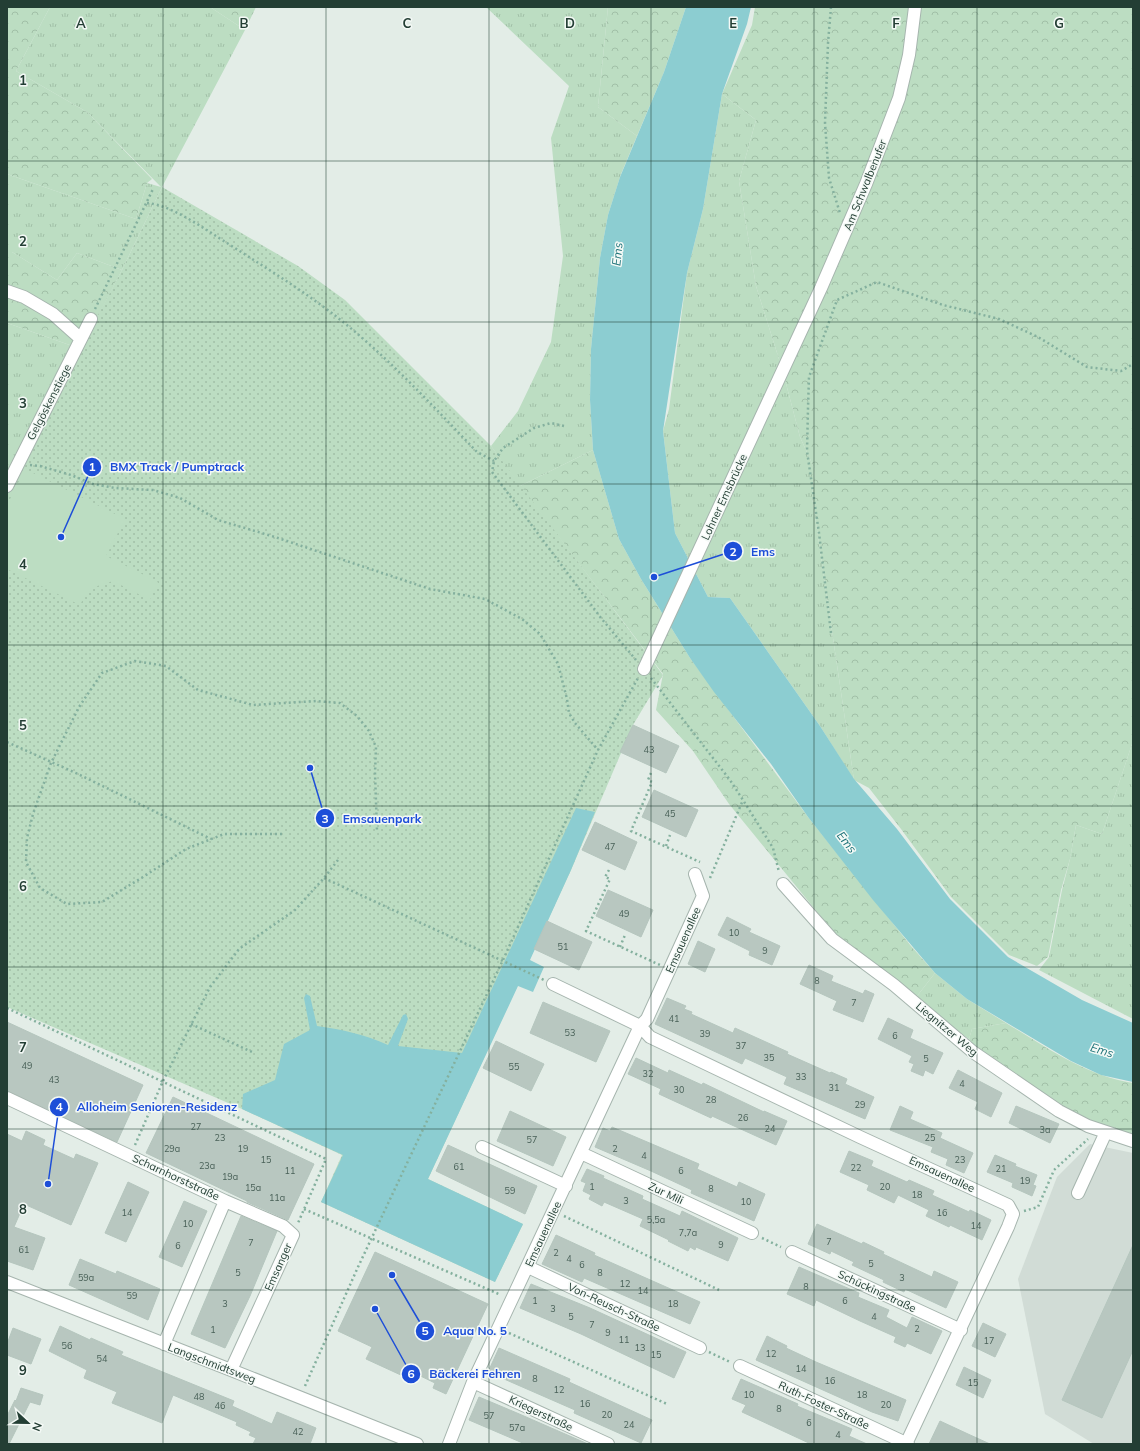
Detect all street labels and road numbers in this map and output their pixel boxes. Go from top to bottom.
street label: Am Schwalbenufer [840,137,890,233]
street label: Gelgöskenstiege [24,362,74,442]
street label: Lohner Emsbrücke [698,452,750,542]
street label: Emsauenallee [662,905,704,975]
street label: Liegnitzer Weg [913,999,981,1059]
street label: Scharnhorststraße [130,1151,222,1203]
street label: Emsauenallee [907,1153,977,1195]
street label: Zur Mili [646,1179,686,1207]
street label: Emsauenallee [522,1199,564,1269]
street label: Emsanger [261,1241,295,1293]
street label: Schückingstraße [836,1267,918,1315]
street label: Von-Reusch-Straße [566,1279,662,1335]
street label: Langschmidtsweg [166,1340,258,1386]
street label: Ruth-Foster-Straße [776,1378,872,1432]
street label: Kriegerstraße [507,1392,575,1434]

